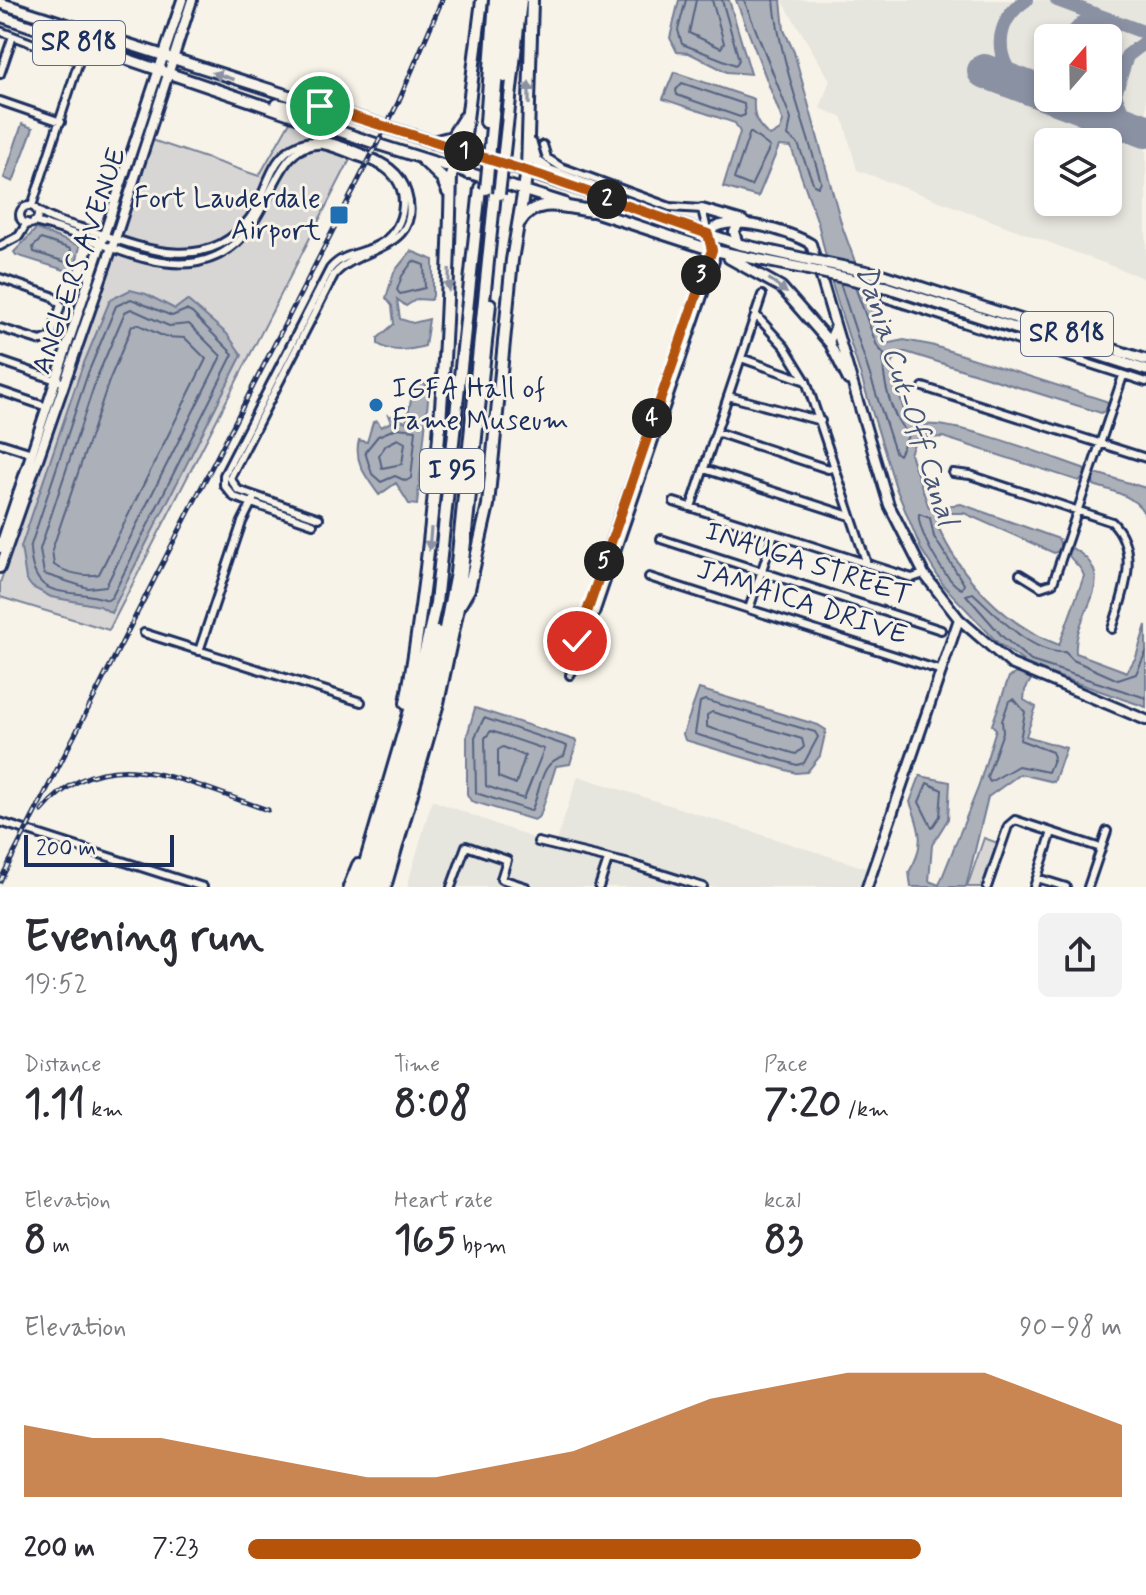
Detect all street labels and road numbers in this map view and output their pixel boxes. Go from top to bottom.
road number: SR 818 [33,21,125,65]
street label: ANGLERS AVENUE [24,143,136,379]
road number: SR 818 [1021,312,1113,356]
road number: I 95 [420,449,484,493]
street label: INAUGA STREET [700,513,916,615]
street label: JAMAICA DRIVE [692,552,912,654]

